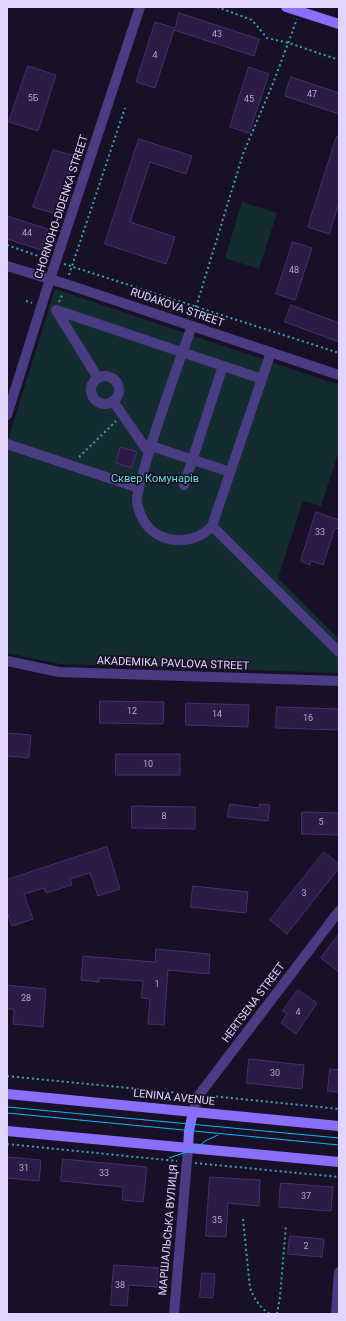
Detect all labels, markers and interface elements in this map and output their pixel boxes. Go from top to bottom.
house number: 43 [212,30,222,40]
house number: 4 [152,51,158,61]
house number: 47 [307,90,317,100]
house number: 5Б [28,94,38,104]
house number: 45 [244,95,254,105]
street label: CHORNOHO-DIDENKA STREET [32,133,92,281]
house number: 44 [22,229,32,239]
house number: 48 [289,266,299,276]
street label: RUDAKOVA STREET [129,286,225,330]
park label: Сквер Комунарів [111,472,199,486]
house number: 33 [315,528,325,538]
street label: AKADEMIKA PAVLOVA STREET [97,655,249,673]
house number: 12 [127,707,137,717]
house number: 14 [212,710,222,720]
house number: 16 [303,714,313,724]
house number: 10 [143,760,153,770]
house number: 8 [161,812,167,822]
house number: 5 [318,818,324,828]
house number: 3 [301,889,307,899]
street label: HERTSENA STREET [220,960,288,1046]
house number: 1 [154,980,160,990]
house number: 28 [21,994,31,1004]
house number: 4 [295,1008,301,1018]
house number: 30 [270,1069,280,1079]
street label: LENINA AVENUE [133,1087,215,1109]
house number: 31 [19,1164,29,1174]
street label: МАРШАЛЬСЬКА ВУЛИЦЯ [157,1164,181,1296]
house number: 33 [99,1169,109,1179]
house number: 37 [301,1192,311,1202]
house number: 35 [212,1216,222,1226]
house number: 2 [303,1242,309,1252]
house number: 38 [115,1281,125,1291]

